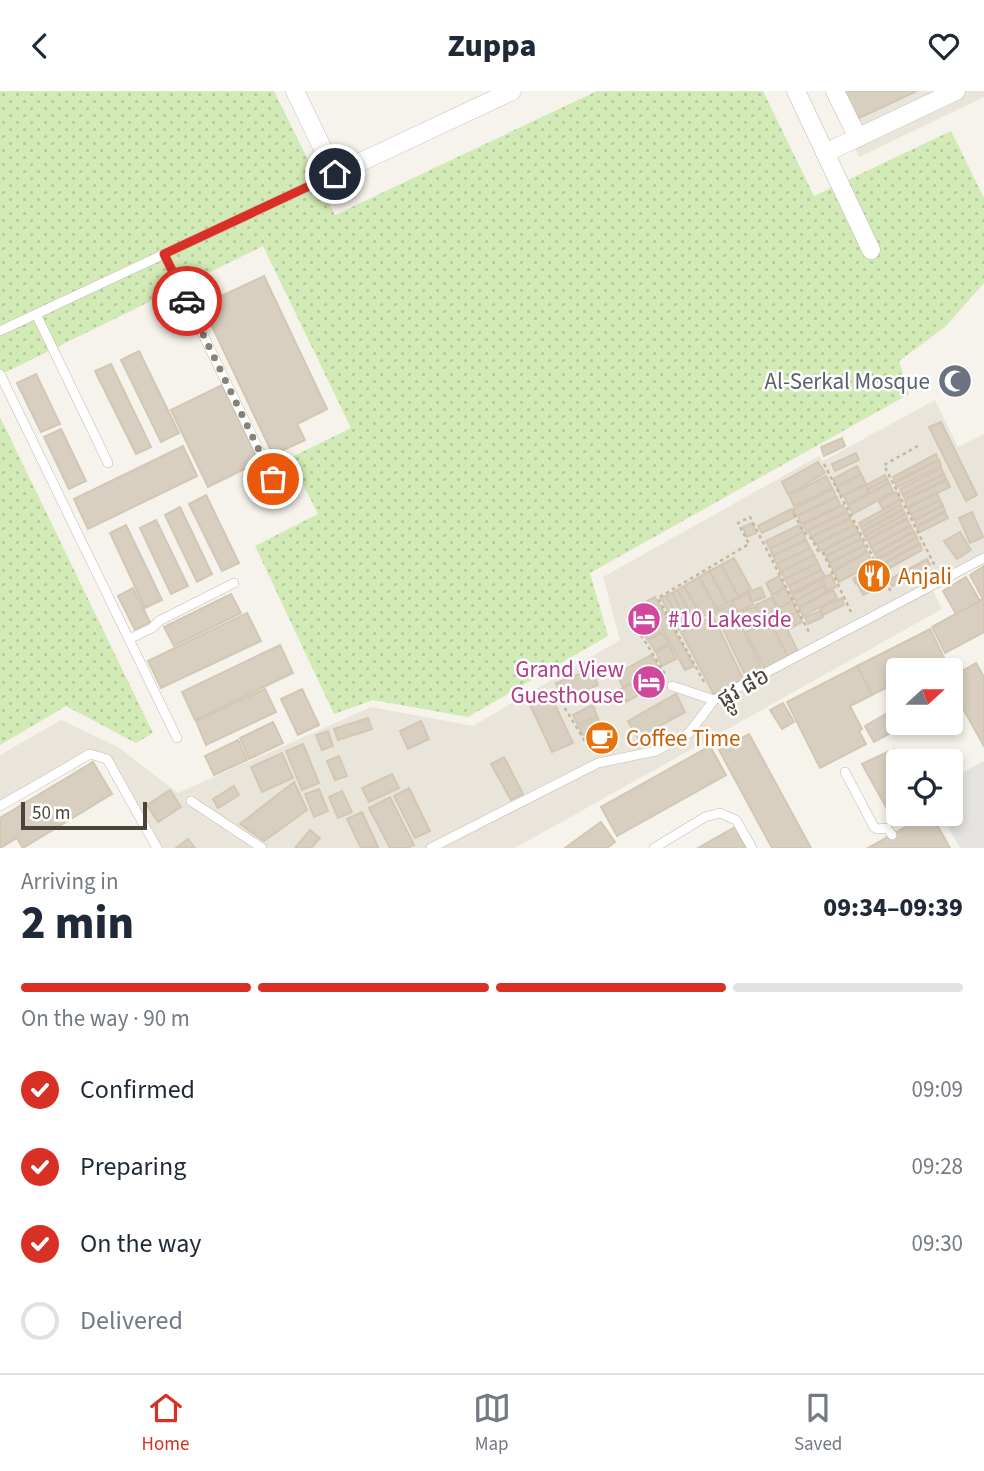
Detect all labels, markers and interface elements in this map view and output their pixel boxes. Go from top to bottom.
text: Zuppa [448,23,536,69]
icon: back [21,27,59,65]
icon: heart [925,27,963,65]
pin [305,144,365,204]
icon: home [316,155,354,193]
courier [152,266,222,336]
icon: car [168,282,206,320]
mosque icon: Al-Serkal Mosque [936,362,974,400]
place label: Al-Serkal Mosque [765,365,930,398]
pin [243,449,303,509]
icon: bag [254,460,292,498]
restaurant icon: Anjali [855,557,893,595]
place label: Anjali [898,560,952,593]
hotel icon: #10 Lakeside [625,600,663,638]
place label: #10 Lakeside [668,603,792,636]
place label: Grand View Guesthouse [510,653,624,712]
north arrow [886,658,962,735]
map controls [886,658,963,826]
street label: ផ្លូវ ៨៦ [711,659,778,720]
hotel icon: Grand View Guesthouse [630,663,668,701]
cafe icon: Coffee Time [583,719,621,757]
place label: Coffee Time [626,722,740,755]
button: locate [886,749,963,826]
scale bar [21,799,147,831]
text: 50 m [32,800,70,827]
text: Arriving in [21,865,119,898]
text: 09:34–09:39 [823,889,963,926]
text: 2 min [21,891,134,956]
text: On the way · 90 m [21,1002,190,1035]
icon: check [21,1071,59,1109]
text: Confirmed [80,1071,195,1108]
text: 09:09 [912,1073,963,1106]
icon: check [21,1148,59,1186]
text: Preparing [80,1148,186,1185]
text: 09:28 [912,1150,963,1183]
icon: check [21,1225,59,1263]
text: On the way [80,1225,201,1262]
text: 09:30 [912,1227,963,1260]
text: Delivered [80,1302,183,1339]
tab: Home [142,1389,189,1458]
tab: Map [473,1389,511,1458]
tab: Saved [794,1389,842,1458]

